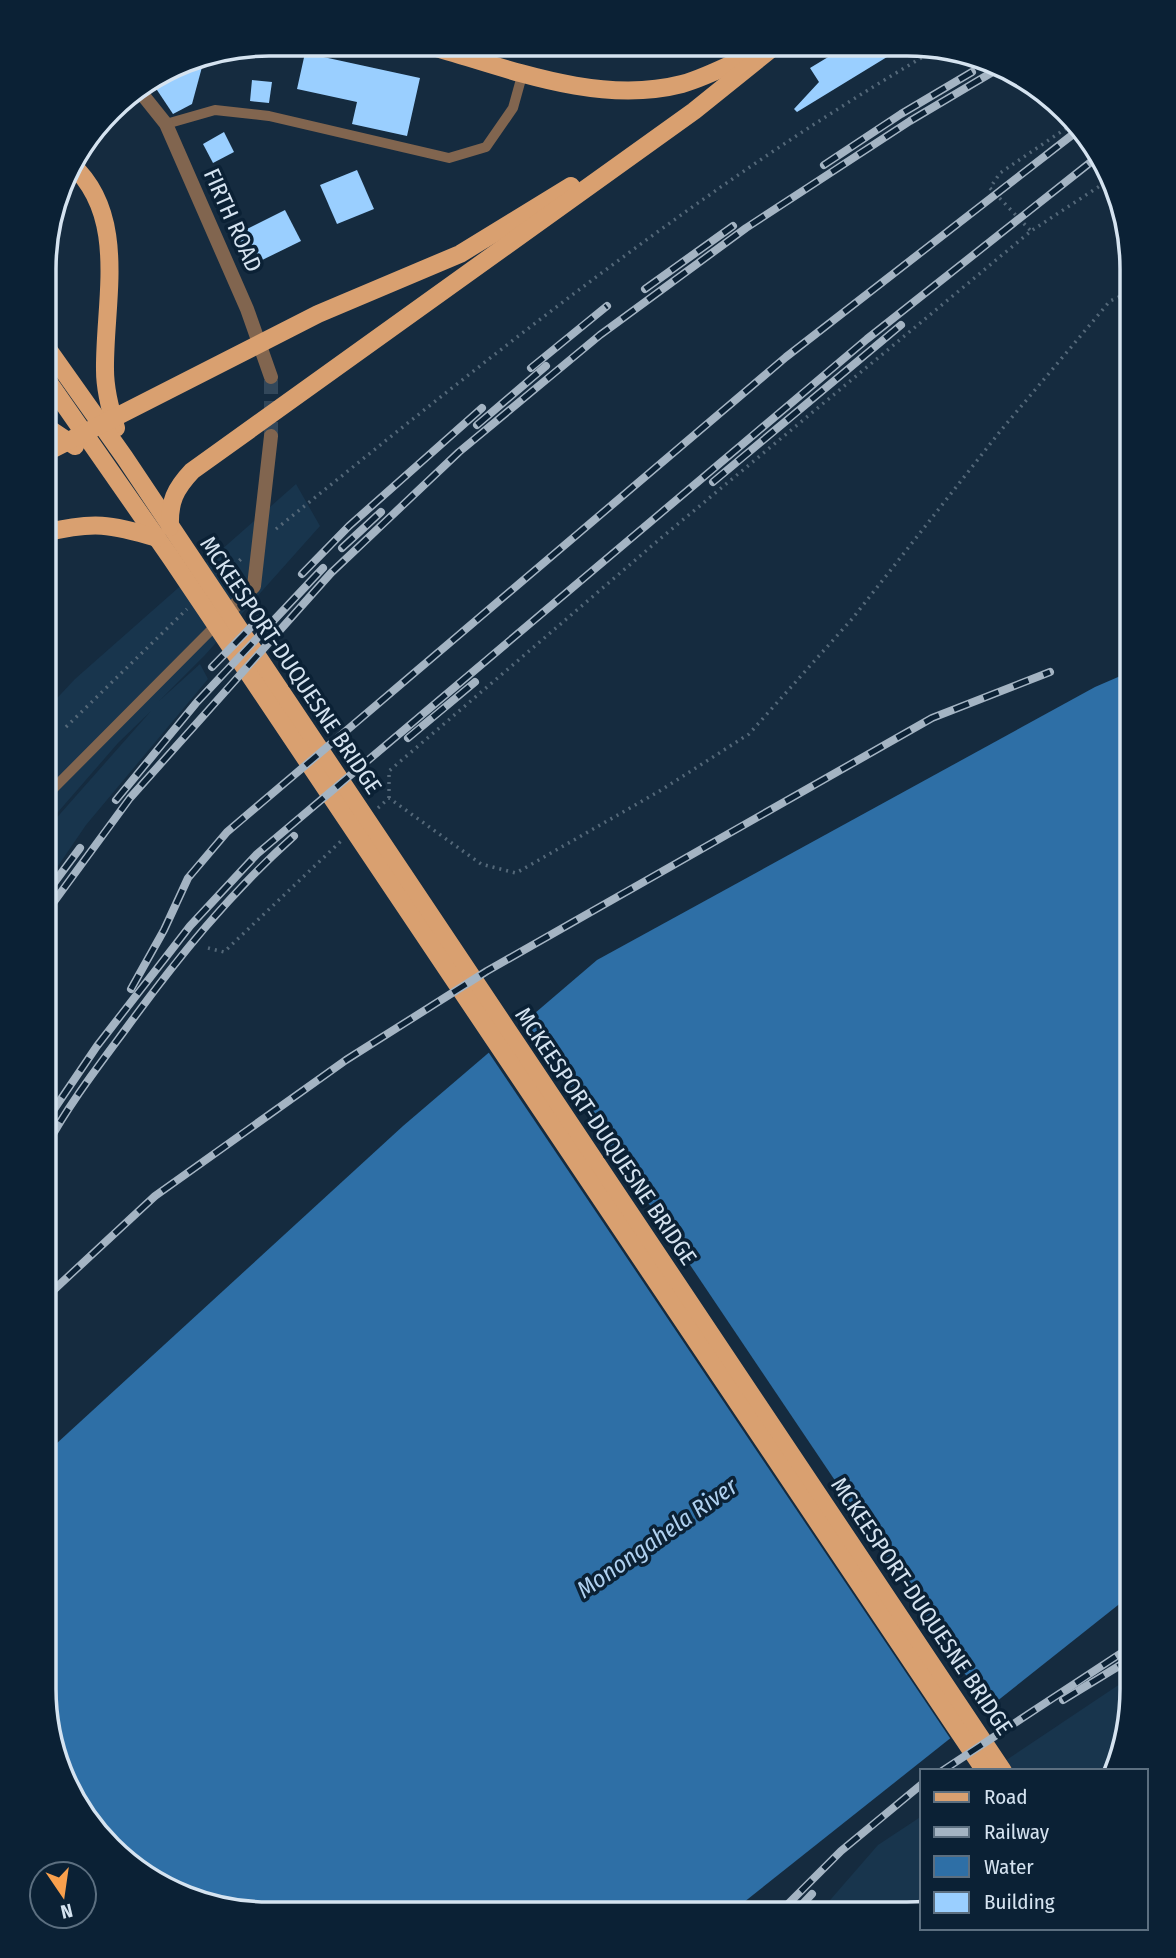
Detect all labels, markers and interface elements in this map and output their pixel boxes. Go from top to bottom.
street label: FIRTH ROAD [198,164,268,276]
street label: MCKEESPORT-DUQUESNE BRIDGE [194,531,388,799]
street label: MCKEESPORT-DUQUESNE BRIDGE [509,1002,703,1270]
water label: Monongahela River [571,1472,743,1604]
street label: MCKEESPORT-DUQUESNE BRIDGE [825,1472,1019,1740]
legend [920,1769,1148,1930]
text: Road [984,1784,1028,1810]
text: Railway [984,1819,1050,1845]
text: Water [984,1854,1034,1880]
north arrow [28,1860,98,1930]
text: Building [984,1889,1055,1915]
text: N [59,1899,75,1924]

